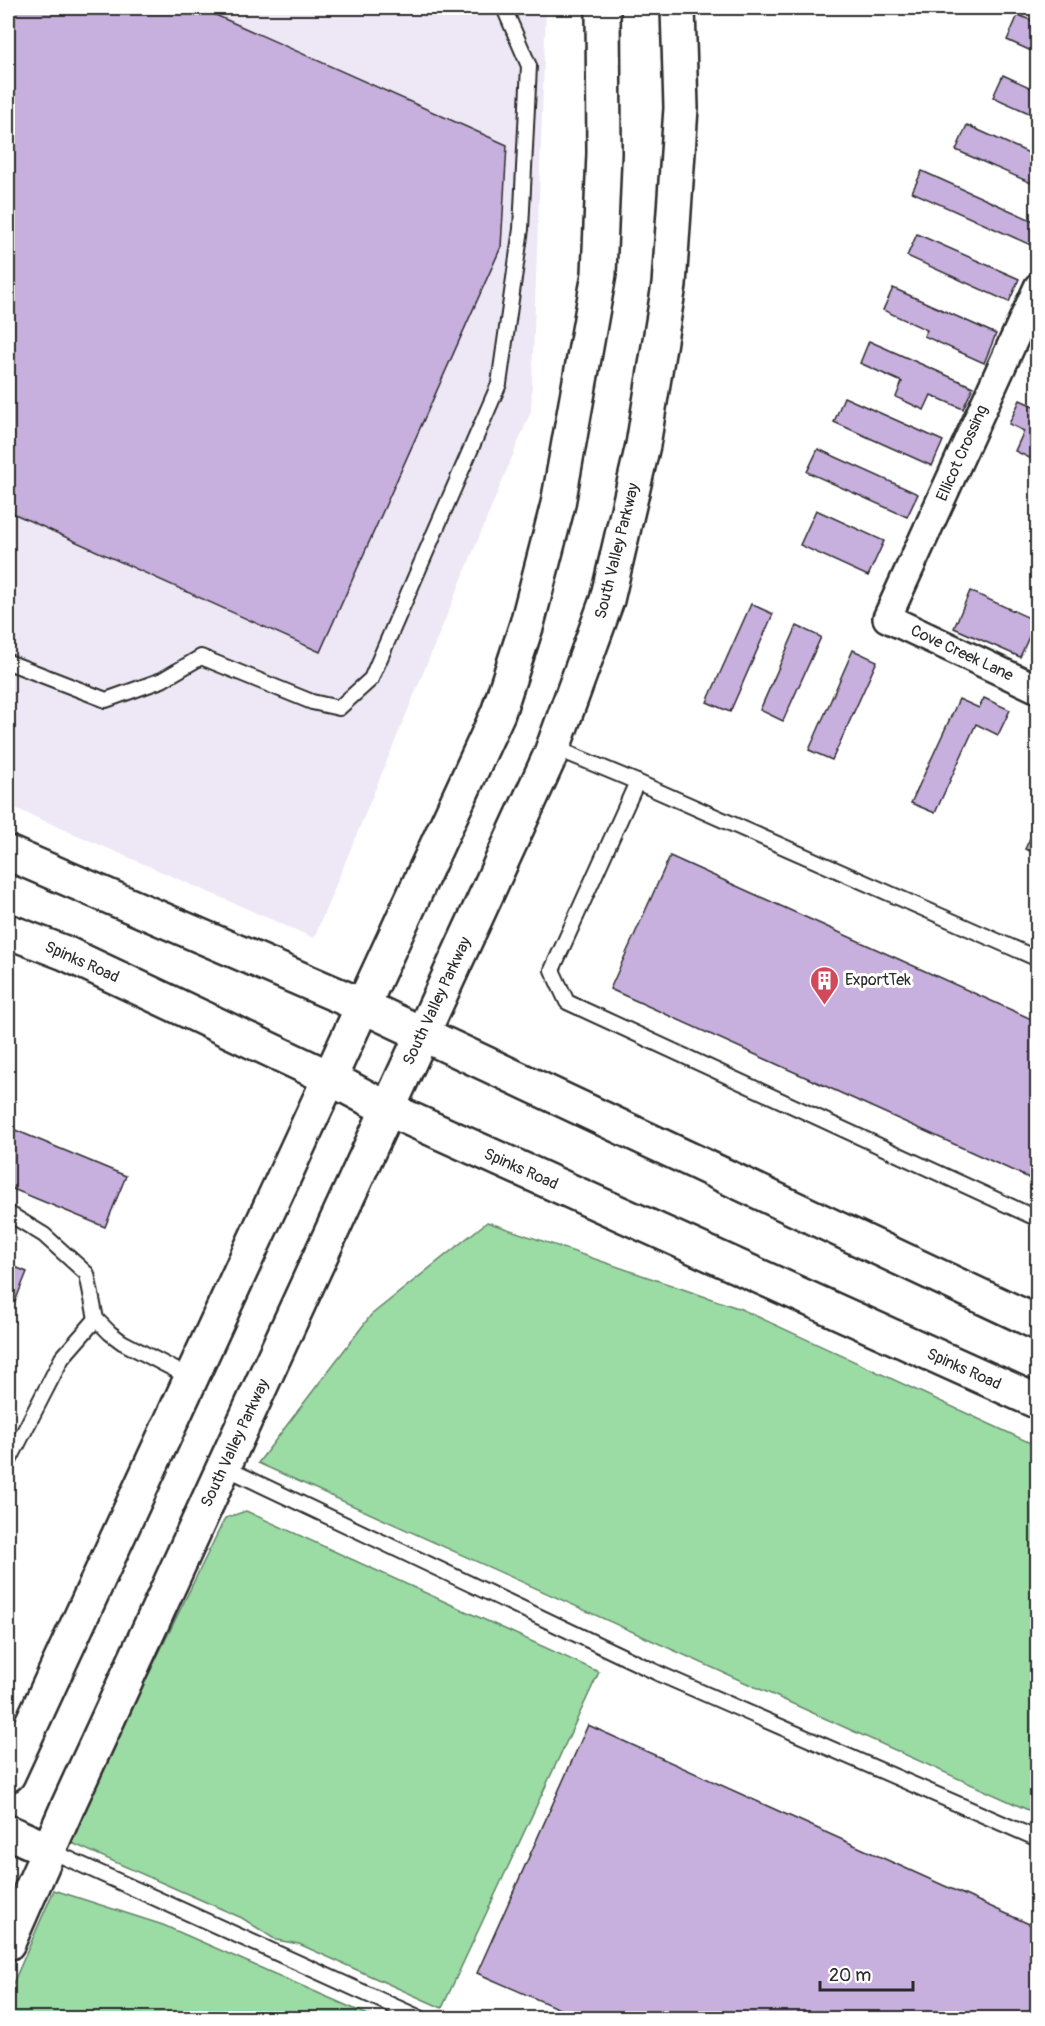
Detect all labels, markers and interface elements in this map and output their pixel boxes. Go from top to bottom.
street label: Ellicot Crossing [932,402,992,504]
street label: South Valley Parkway [590,481,644,621]
street label: Cove Creek Lane [907,620,1017,686]
street label: South Valley Parkway [398,933,476,1068]
street label: Spinks Road [42,937,122,987]
building icon: ExportTek [808,964,840,1006]
place label: ExportTek [845,970,911,990]
street label: Spinks Road [481,1144,561,1194]
street label: Spinks Road [924,1344,1004,1394]
street label: South Valley Parkway [196,1375,274,1510]
scale bar [820,1954,913,1992]
text: 20 m [829,1964,871,1987]

